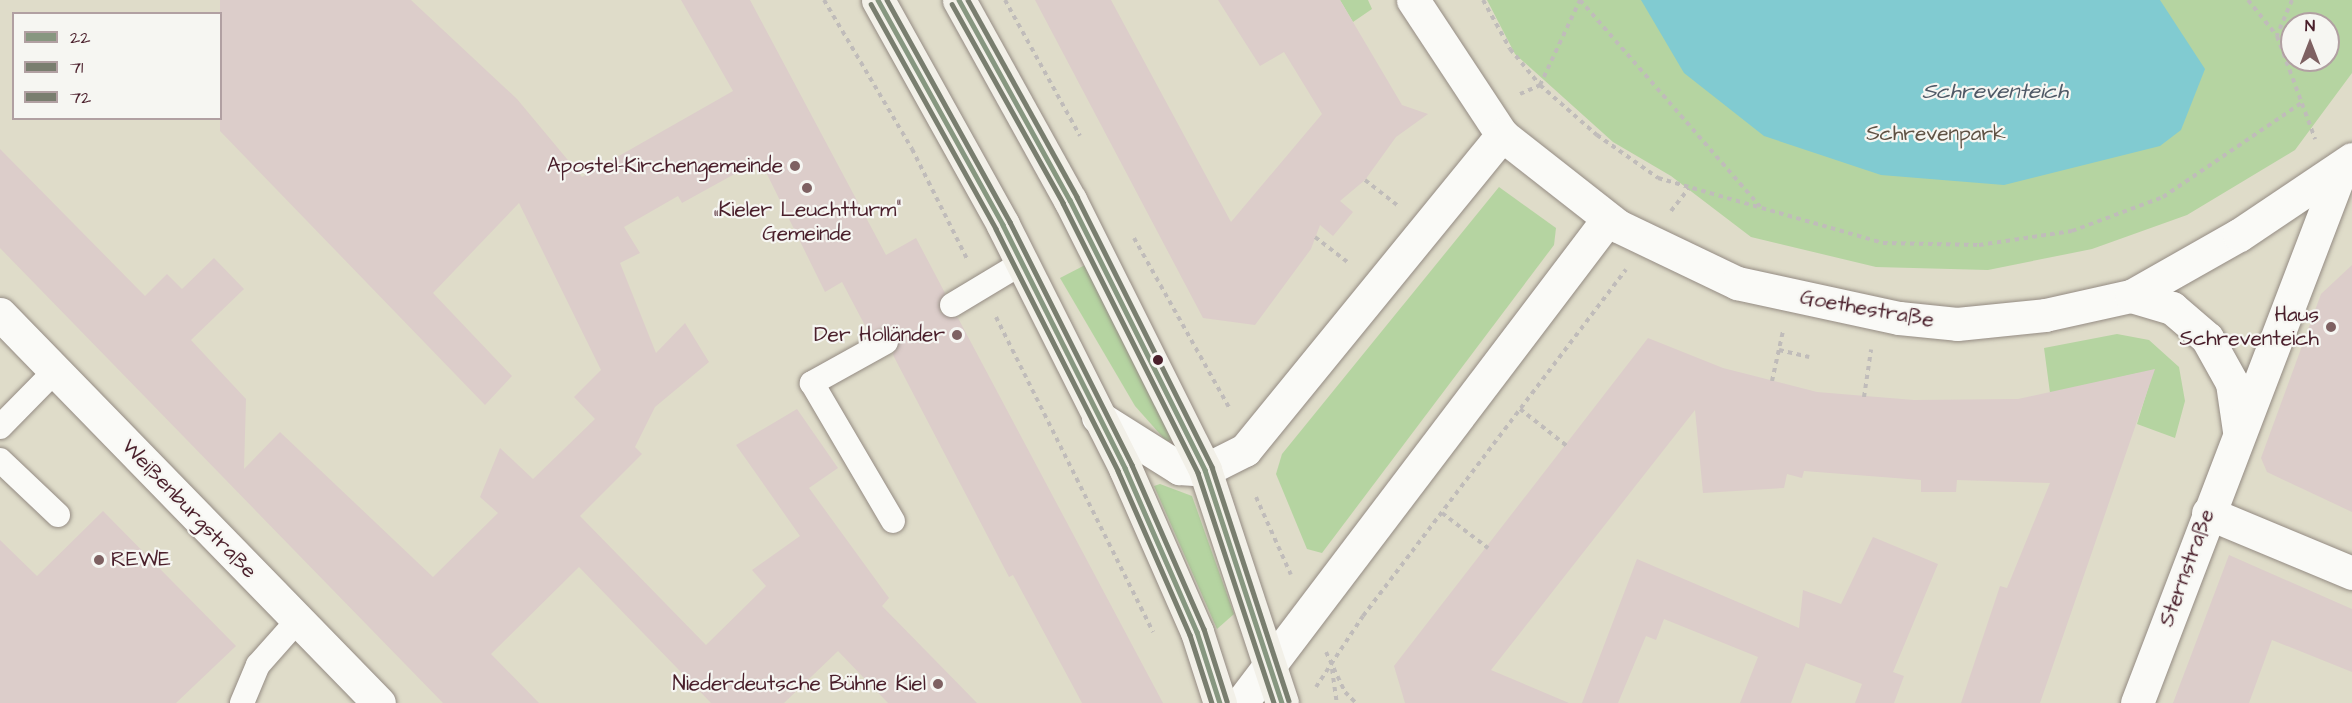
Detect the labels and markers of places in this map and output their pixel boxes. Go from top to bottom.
place label: Apostel-Kirchengemeinde [547,153,783,179]
marker: Apostel-Kirchengemeinde [788,159,802,173]
marker: „Kieler Leuchtturm“ Gemeinde [800,181,814,195]
place label: „Kieler Leuchtturm“ Gemeinde [713,197,901,247]
place label: Haus Schreventeich [2179,302,2319,352]
marker: Haus Schreventeich [2324,320,2338,334]
place label: Der Holländer [814,322,945,348]
marker: Der Holländer [950,328,964,342]
unlabelled marker [1152,354,1164,366]
place label: REWE [111,547,171,573]
marker: REWE [92,553,106,567]
place label: Niederdeutsche Bühne Kiel [672,671,926,697]
marker: Niederdeutsche Bühne Kiel [931,677,945,691]

